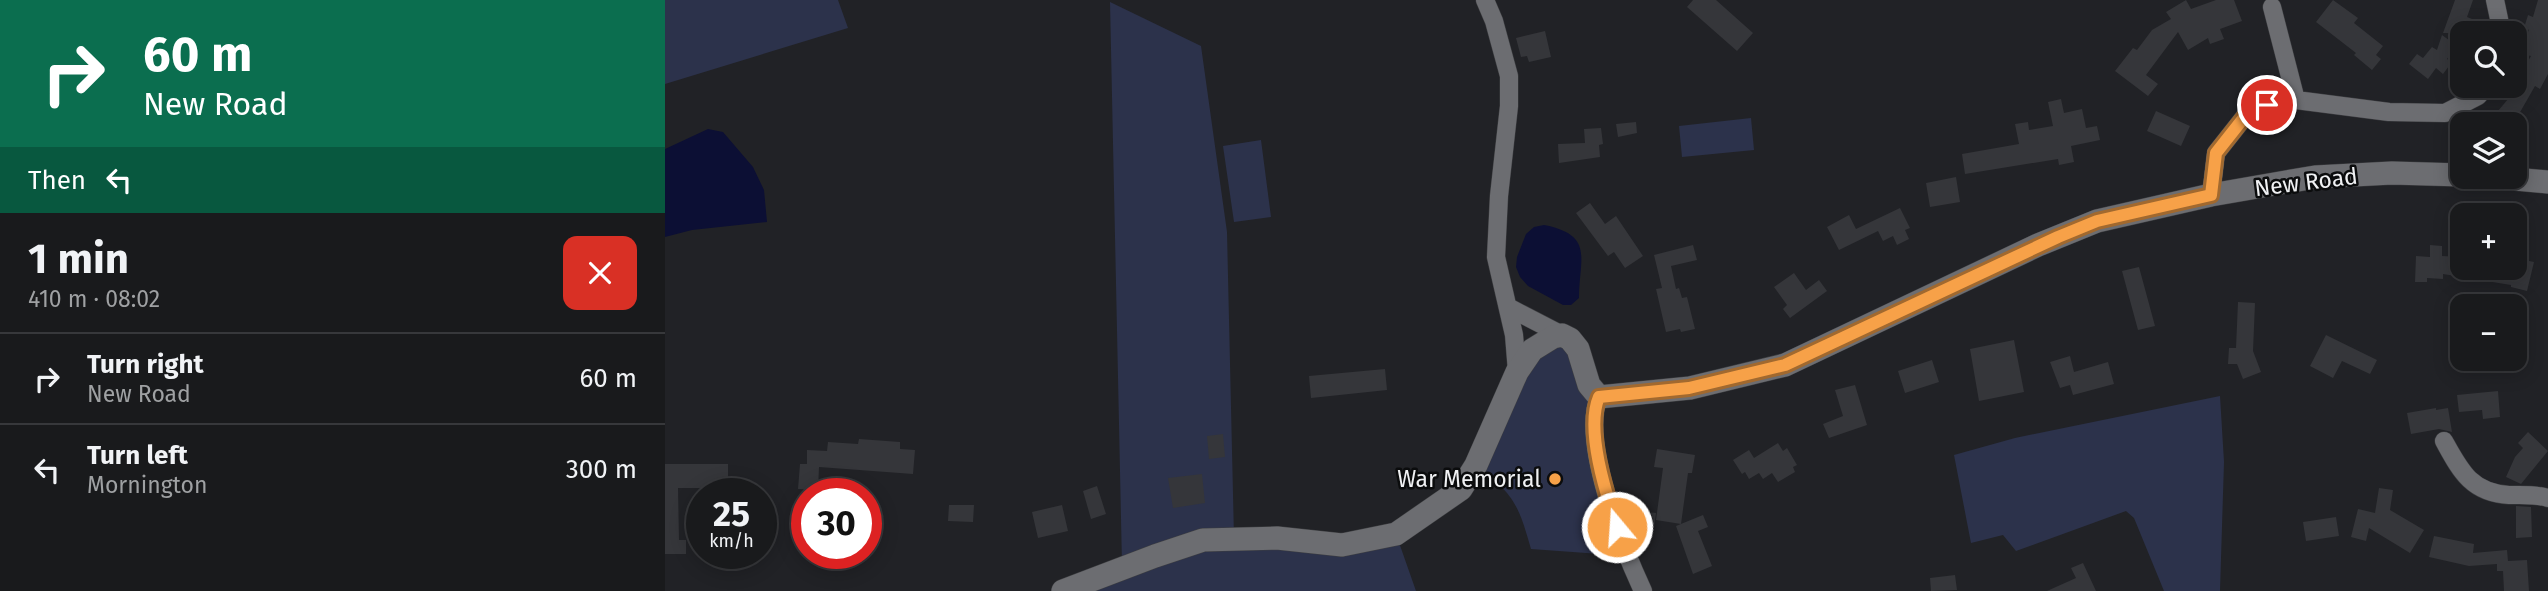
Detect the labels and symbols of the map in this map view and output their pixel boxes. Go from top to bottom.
pin [2237,75,2297,135]
street label: New Road [2253,162,2359,202]
place label: War Memorial [1397,465,1541,493]
marker: War Memorial [1547,471,1563,487]
speed limit sign: 30 [791,478,882,569]
position arrow [1580,490,1654,564]

